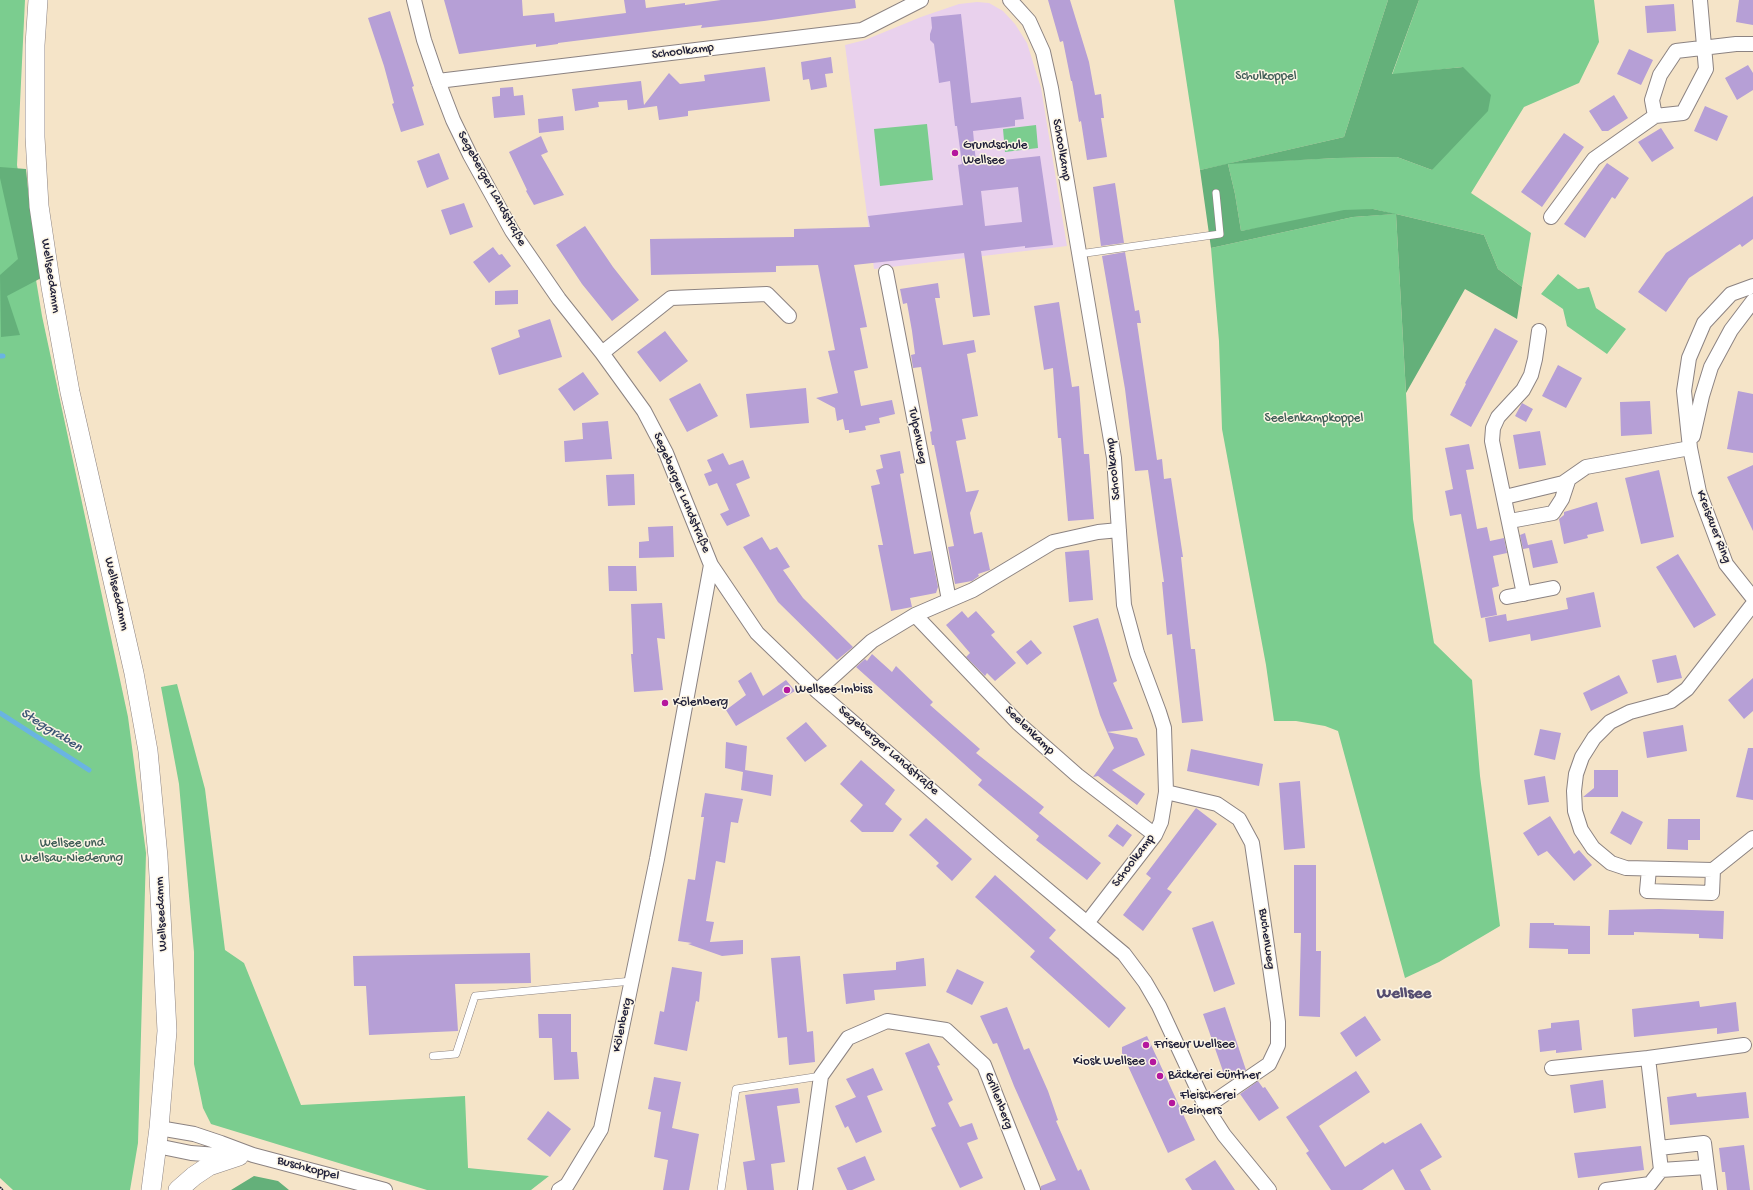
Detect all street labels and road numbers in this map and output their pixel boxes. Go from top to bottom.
street label: Schoolkamp [651,40,715,64]
street label: Schoolkamp [1048,118,1074,182]
street label: Segeberger Landstraße [453,129,529,249]
street label: Wellseedamm [36,238,64,314]
street label: Tulpenweg [904,406,930,466]
street label: Segeberger Landstraße [649,431,713,555]
street label: Schoolkamp [1103,437,1125,501]
street label: Kreisauer Ring [1692,488,1734,566]
street label: Wellseedamm [100,556,132,632]
street label: Segeberger Landstraße [834,703,942,799]
street label: Seelenkamp [1001,703,1057,759]
street label: Schoolkamp [1109,831,1159,891]
street label: Wellseedamm [152,876,172,952]
street label: Buchenweg [1254,908,1278,970]
street label: Kölenberg [610,996,636,1054]
street label: Grillenberg [980,1070,1016,1132]
street label: Buschkoppel [275,1153,341,1185]

